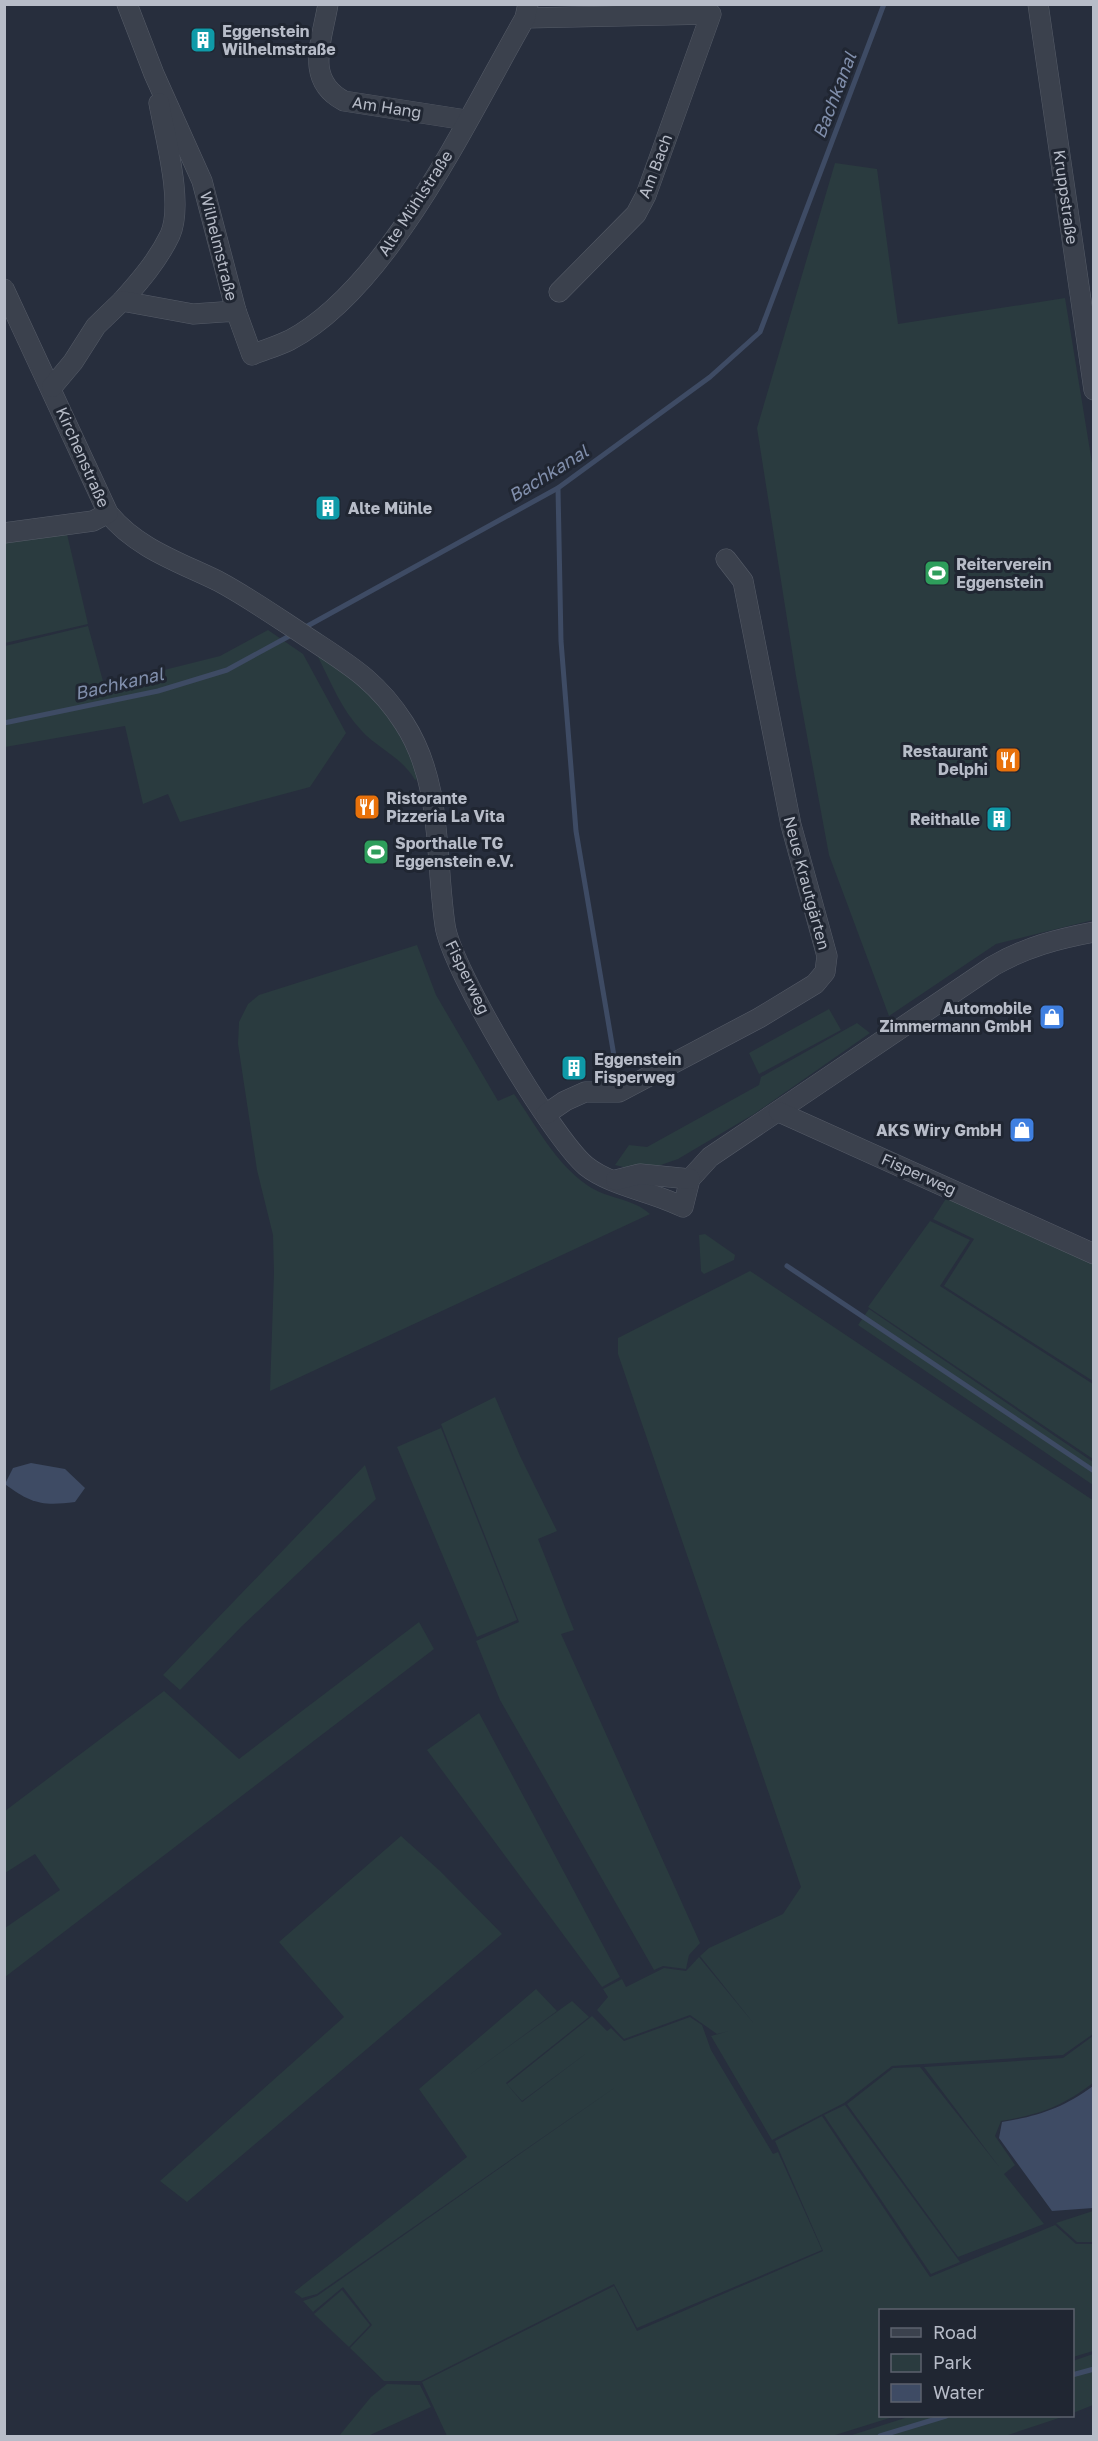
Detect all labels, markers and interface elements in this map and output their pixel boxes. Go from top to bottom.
place label: Eggenstein Wilhelmstraße [222,21,336,59]
building icon: Eggenstein Wilhelmstraße [188,25,218,55]
water label: Bachkanal [808,48,861,141]
street label: Am Hang [351,92,423,122]
street label: Am Bach [634,131,676,201]
street label: Alte Mühlstraße [373,146,457,260]
street label: Kruppstraße [1049,148,1083,246]
street label: Wilhelmstraße [196,189,242,303]
street label: Kirchenstraße [52,404,114,510]
water label: Bachkanal [504,439,593,506]
building icon: Alte Mühle [313,493,343,523]
place label: Alte Mühle [348,498,432,518]
place label: Reiterverein Eggenstein [956,554,1051,592]
sports icon: Reiterverein Eggenstein [922,558,952,588]
water label: Bachkanal [73,662,167,704]
place label: Restaurant Delphi [902,741,988,779]
restaurant icon: Restaurant Delphi [993,745,1023,775]
place label: Ristorante Pizzeria La Vita [386,788,505,826]
restaurant icon: Ristorante Pizzeria La Vita [352,792,382,822]
building icon: Reithalle [984,804,1014,834]
place label: Reithalle [910,809,980,829]
street label: Neue Krautgärten [780,814,834,952]
place label: Sporthalle TG Eggenstein e.V. [395,833,514,871]
sports icon: Sporthalle TG Eggenstein e.V. [361,837,391,867]
street label: Fisperweg [442,937,494,1017]
place label: Automobile Zimmermann GmbH [879,998,1032,1036]
shop icon: Automobile Zimmermann GmbH [1037,1002,1067,1032]
place label: Eggenstein Fisperweg [594,1049,682,1087]
building icon: Eggenstein Fisperweg [559,1053,589,1083]
shop icon: AKS Wiry GmbH [1007,1115,1037,1145]
place label: AKS Wiry GmbH [876,1120,1002,1140]
street label: Fisperweg [878,1149,960,1199]
legend [879,2309,1074,2417]
text: Road [933,2321,977,2343]
text: Park [933,2351,972,2373]
text: Water [933,2381,984,2403]

